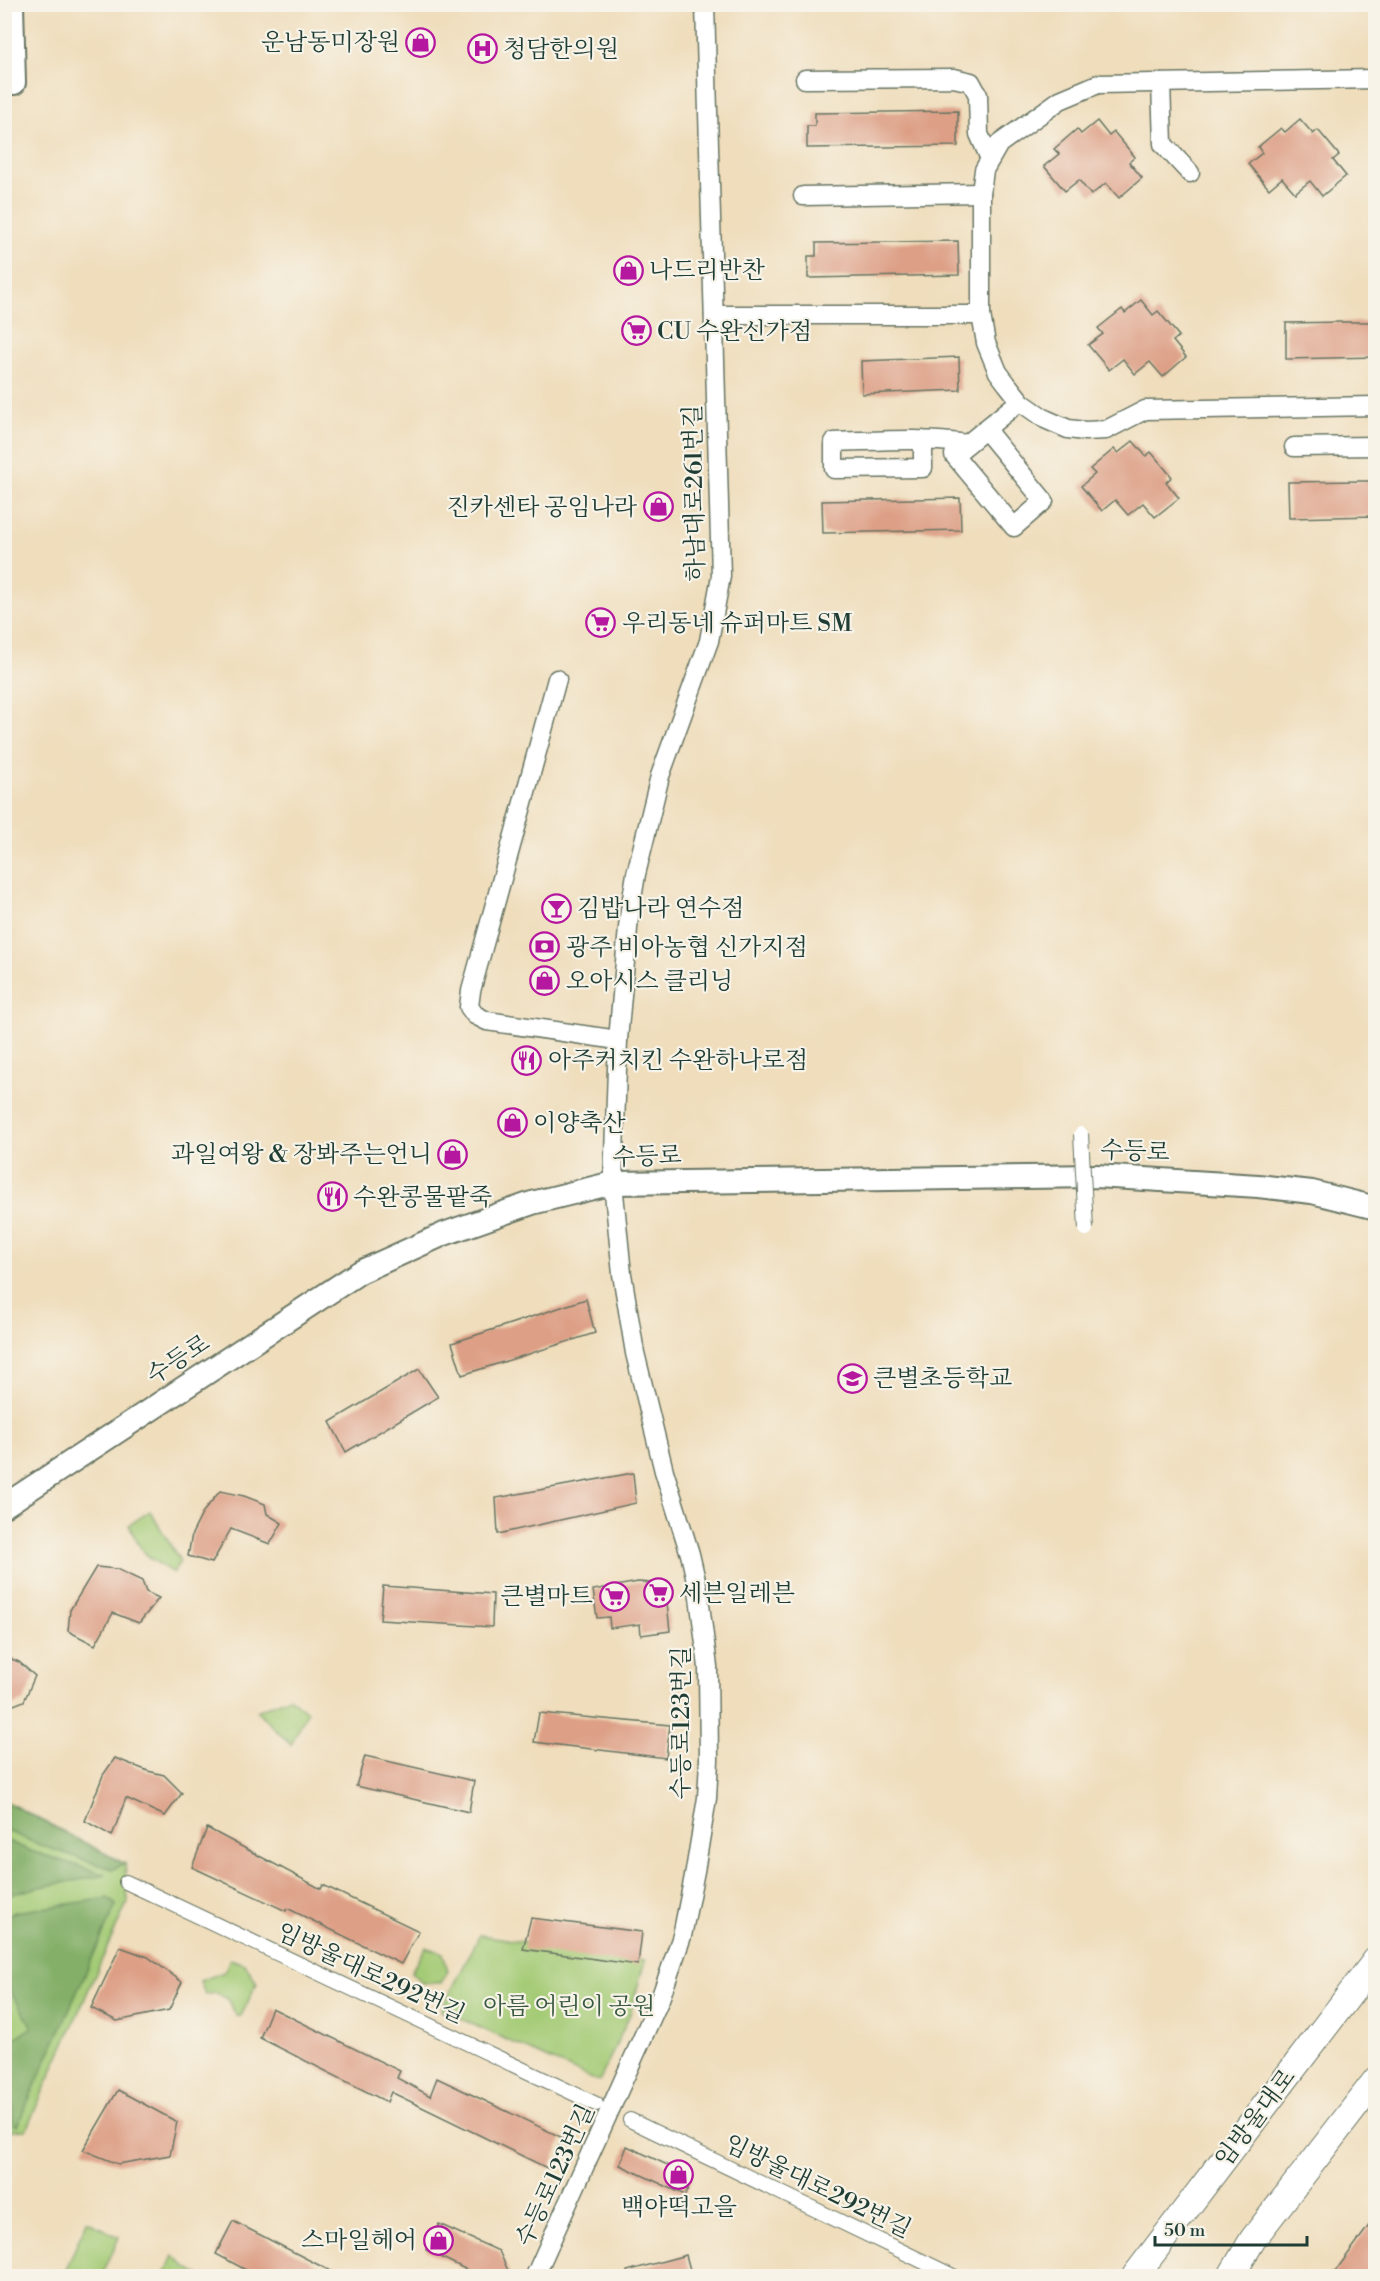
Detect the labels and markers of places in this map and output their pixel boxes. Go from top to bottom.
shop icon: 운남동미장원 [405,26,437,58]
place label: 운남동미장원 [261,28,400,58]
hospital icon: 청담한의원 [466,33,498,65]
place label: 청담한의원 [503,35,619,65]
shop icon: 나드리반찬 [612,254,644,286]
place label: 나드리반찬 [649,256,765,286]
supermarket icon: CU 수완신가점 [620,315,652,347]
place label: CU 수완신가점 [657,317,812,347]
shop icon: 진카센타 공임나라 [642,491,674,523]
place label: 진카센타 공임나라 [447,493,638,523]
supermarket icon: 우리동네 슈퍼마트 SM [585,607,617,639]
place label: 우리동네 슈퍼마트 SM [622,609,852,639]
bar icon: 김밥나라 연수점 [540,892,572,924]
place label: 김밥나라 연수점 [577,894,744,924]
bank icon: 광주 비아농협 신가지점 [529,931,561,963]
place label: 광주 비아농협 신가지점 [566,933,808,963]
shop icon: 오아시스 클리닝 [529,965,561,997]
place label: 오아시스 클리닝 [566,967,733,997]
restaurant icon: 아주커치킨 수완하나로점 [511,1044,543,1076]
place label: 아주커치킨 수완하나로점 [548,1046,808,1076]
shop icon: 이양축산 [496,1107,528,1139]
place label: 이양축산 [533,1109,627,1139]
shop icon: 과일여왕 & 장봐주는언니 [437,1138,469,1170]
place label: 과일여왕 & 장봐주는언니 [171,1140,432,1170]
restaurant icon: 수완콩물팥죽 [316,1181,348,1213]
place label: 수완콩물팥죽 [353,1183,492,1213]
school or university icon: 큰별초등학교 [836,1362,868,1394]
place label: 큰별초등학교 [873,1364,1012,1394]
supermarket icon: 세븐일레븐 [642,1577,674,1609]
place label: 세븐일레븐 [679,1579,795,1609]
supermarket icon: 큰별마트 [598,1580,630,1612]
place label: 큰별마트 [500,1582,593,1612]
shop icon: 백야떡고을 [663,2158,695,2190]
place label: 백야떡고을 [621,2193,737,2223]
shop icon: 스마일헤어 [422,2224,454,2256]
place label: 스마일헤어 [301,2226,417,2256]

